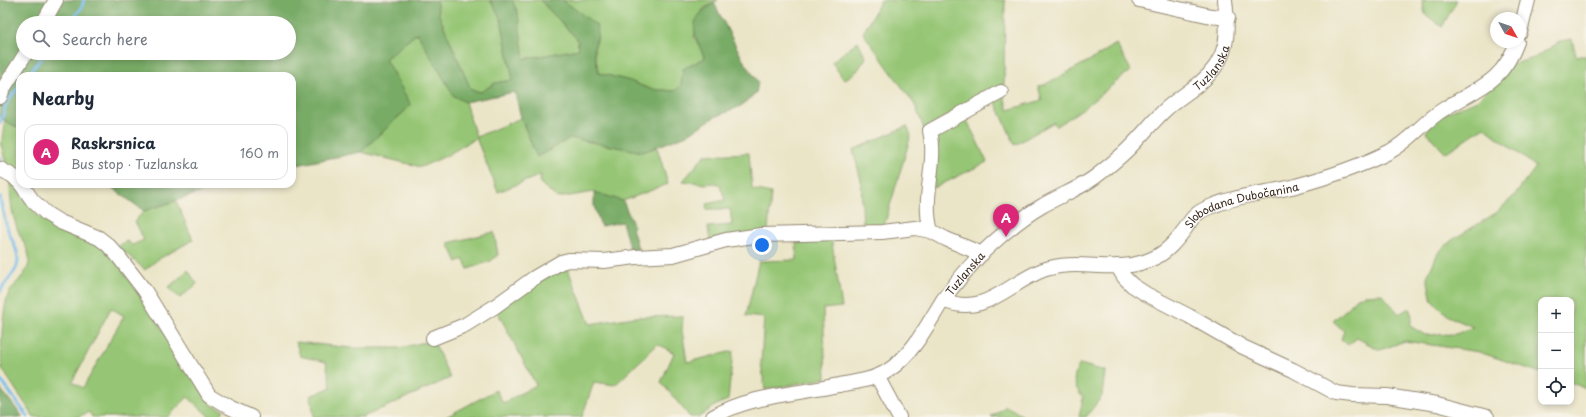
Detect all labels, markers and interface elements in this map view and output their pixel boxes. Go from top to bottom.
north arrow [1490,12,1526,48]
search box [16,16,296,60]
icon: search [30,27,52,49]
text: Search here [62,27,148,50]
street label: Tuzlanska [1189,43,1233,94]
text: Nearby [32,85,94,111]
text: Raskrsnica [71,131,156,154]
text: A [41,143,51,162]
text: 160 m [240,143,279,162]
text: Bus stop · Tuzlanska [71,154,198,173]
street label: Slobodana Dubočanina [1180,177,1301,231]
pin: A [993,204,1019,237]
your location [752,235,772,255]
street label: Tuzlanska [941,247,988,299]
map controls [1538,297,1574,405]
button: + [1538,297,1574,333]
button: − [1538,333,1574,369]
button: locate [1538,369,1574,405]

